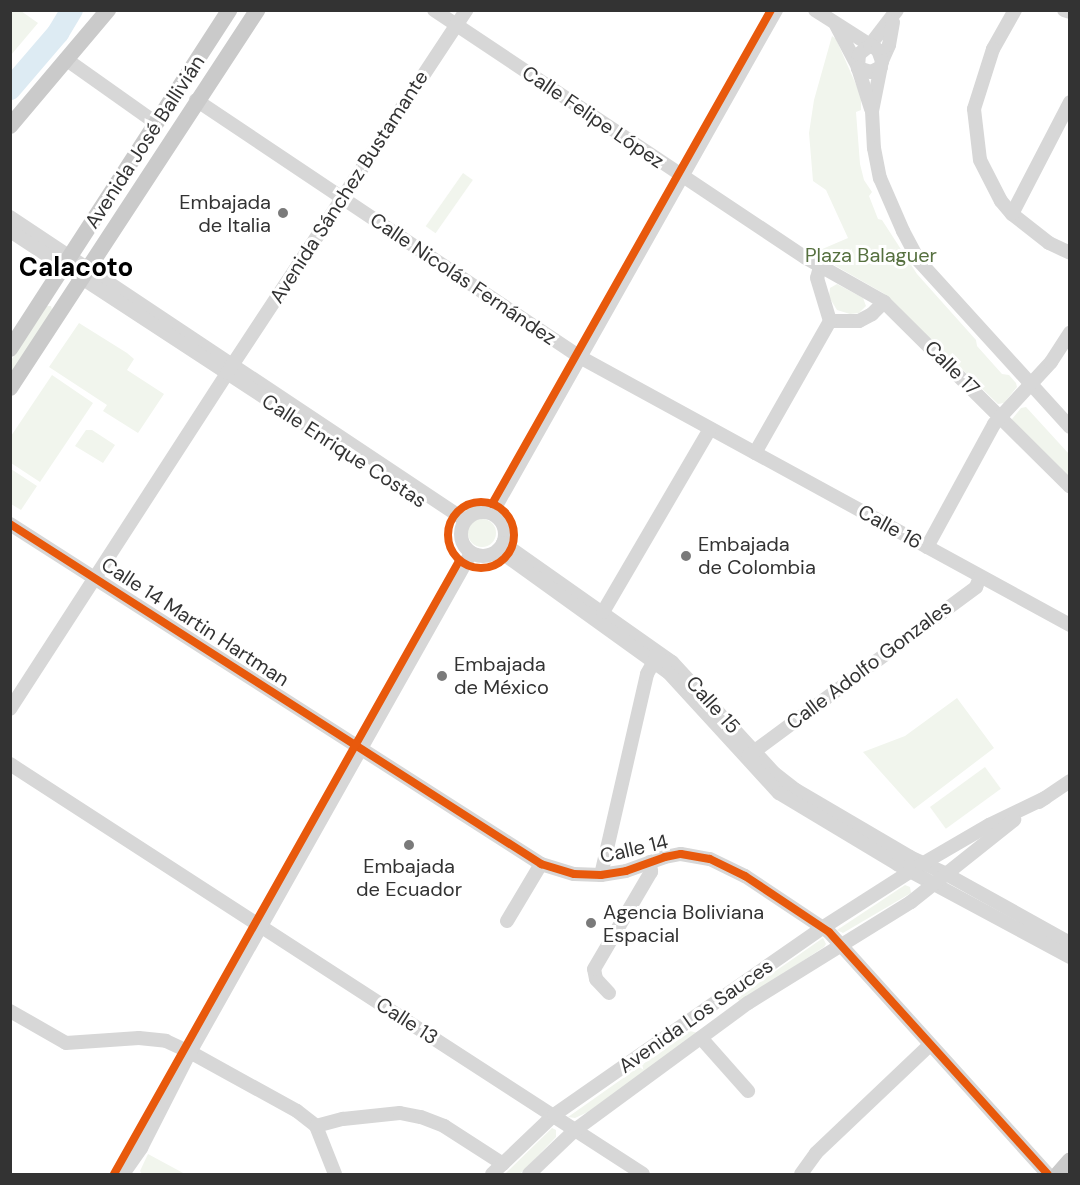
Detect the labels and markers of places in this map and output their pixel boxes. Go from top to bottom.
place label: Embajada de Italia [179,190,271,237]
marker: Embajada de Italia [276,206,290,220]
place label: Embajada de Colombia [698,532,816,579]
marker: Embajada de Colombia [679,549,693,563]
place label: Embajada de México [454,652,549,699]
marker: Embajada de México [435,669,449,683]
marker: Embajada de Ecuador [402,838,416,852]
place label: Embajada de Ecuador [356,855,462,902]
place label: Agencia Boliviana Espacial [603,900,764,947]
marker: Agencia Boliviana Espacial [584,916,598,930]

